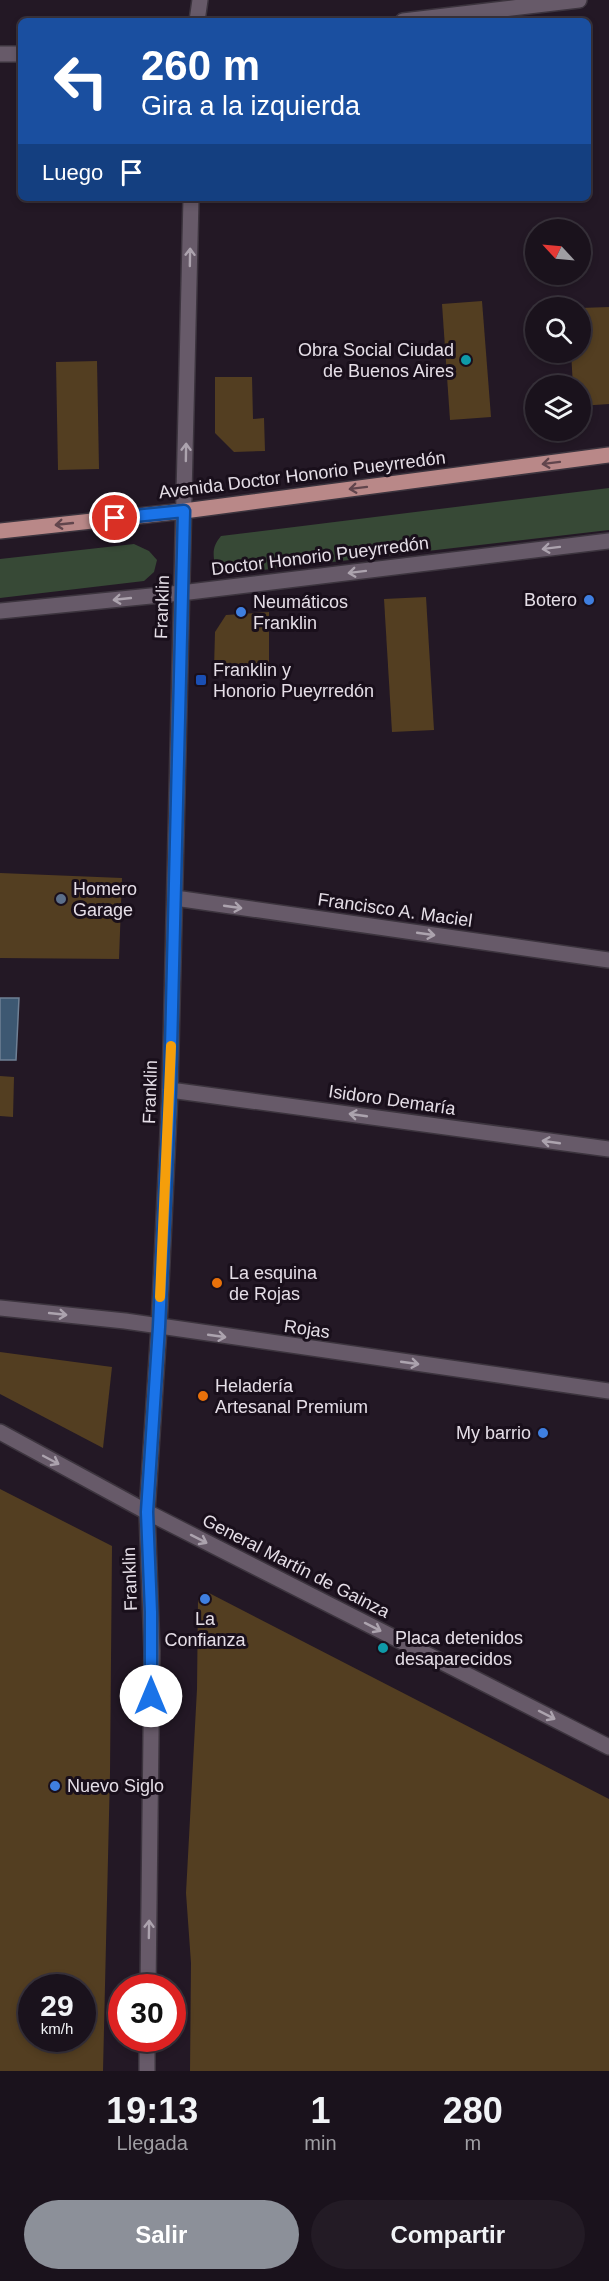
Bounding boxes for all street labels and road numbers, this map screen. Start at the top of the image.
street label: Avenida Doctor Honorio Pueyrredón [157,447,447,503]
street label: Doctor Honorio Pueyrredón [210,533,430,579]
street label: Franklin [151,575,173,639]
street label: Francisco A. Maciel [316,889,474,931]
street label: Franklin [139,1060,161,1124]
street label: Isidoro Demaría [327,1081,458,1119]
street label: Rojas [283,1316,331,1342]
street label: General Martín de Gainza [199,1510,394,1622]
street label: Franklin [119,1547,141,1611]

